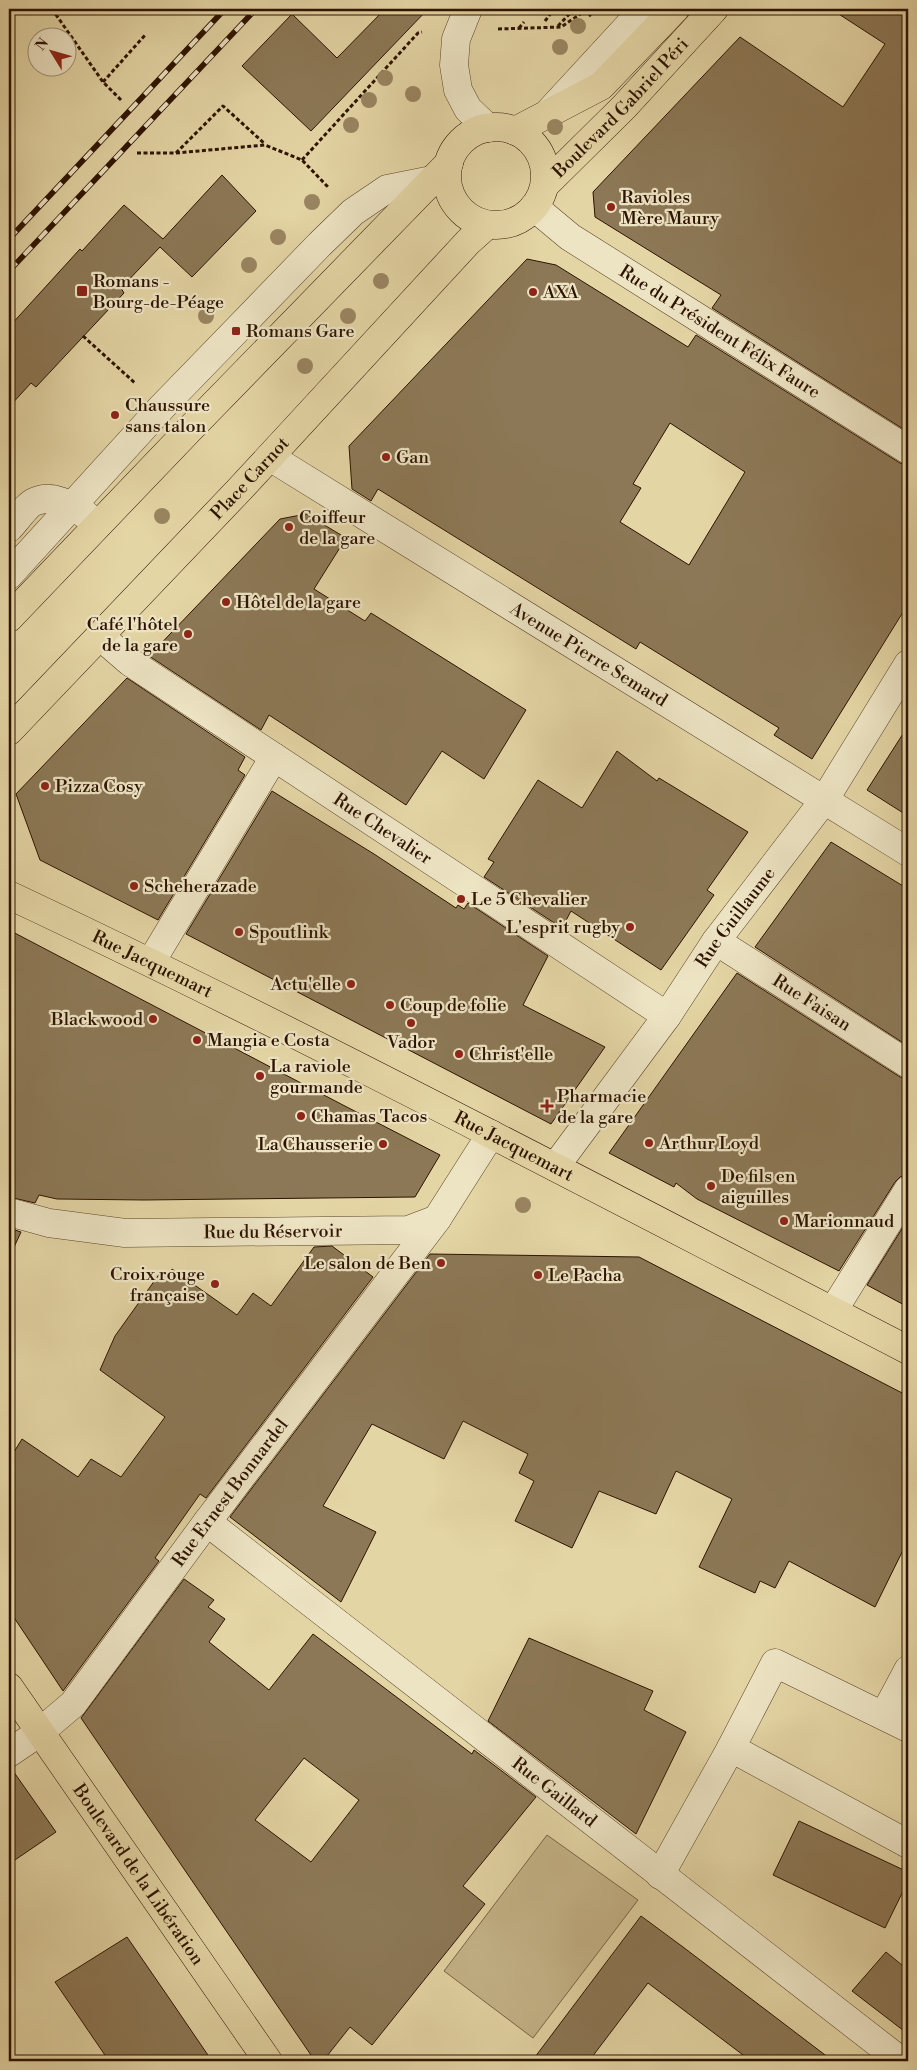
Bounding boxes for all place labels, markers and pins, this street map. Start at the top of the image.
place label: Ravioles Mère Maury [621,186,719,230]
marker: Ravioles Mère Maury [605,201,617,213]
place label: Romans - Bourg-de-Péage [92,270,224,314]
place label: AXA [542,281,579,304]
marker: Romans - Bourg-de-Péage [75,284,89,298]
marker: AXA [527,286,539,298]
place label: Romans Gare [246,320,355,343]
marker: Romans Gare [230,325,242,337]
place label: Chaussure sans talon [125,394,210,438]
marker: Chaussure sans talon [109,409,121,421]
place label: Gan [396,446,429,469]
marker: Gan [380,451,392,463]
place label: Coiffeur de la gare [299,506,375,550]
marker: Coiffeur de la gare [283,521,295,533]
place label: Hôtel de la gare [236,591,361,614]
marker: Hôtel de la gare [220,596,232,608]
place label: Café l'hôtel de la gare [87,613,179,657]
marker: Café l'hôtel de la gare [182,628,194,640]
place label: Pizza Cosy [55,775,143,798]
marker: Pizza Cosy [39,780,51,792]
place label: Scheherazade [144,875,257,898]
marker: Scheherazade [128,880,140,892]
place label: Le 5 Chevalier [471,888,588,911]
marker: Le 5 Chevalier [455,893,467,905]
place label: L'esprit rugby [506,916,620,939]
place label: Spoutlink [249,921,330,944]
marker: L'esprit rugby [624,921,636,933]
marker: Spoutlink [233,926,245,938]
place label: Actu'elle [270,973,341,996]
marker: Actu'elle [345,978,357,990]
place label: Coup de folie [400,994,507,1017]
marker: Coup de folie [384,999,396,1011]
place label: Black wood [50,1008,144,1031]
marker: Black wood [147,1013,159,1025]
marker: Vador [405,1017,417,1029]
place label: Mangia e Costa [207,1029,331,1052]
place label: Vador [386,1031,435,1054]
marker: Mangia e Costa [191,1034,203,1046]
place label: Christ'elle [469,1043,553,1066]
marker: Christ'elle [453,1048,465,1060]
place label: La raviole gourmande [270,1055,363,1099]
marker: La raviole gourmande [254,1070,266,1082]
place label: Pharmacie de la gare [557,1085,646,1129]
marker: Pharmacie de la gare [541,1100,553,1112]
place label: Chamas Tacos [311,1105,428,1128]
marker: Chamas Tacos [295,1110,307,1122]
place label: Arthur Loyd [658,1132,760,1155]
place label: La Chausserie [258,1133,373,1156]
marker: Arthur Loyd [643,1137,655,1149]
marker: La Chausserie [377,1138,389,1150]
place label: De fils en aiguilles [721,1165,796,1209]
marker: De fils en aiguilles [705,1180,717,1192]
place label: Marionnaud [794,1210,895,1233]
marker: Marionnaud [778,1215,790,1227]
place label: Le salon de Ben [304,1252,431,1275]
marker: Le salon de Ben [435,1257,447,1269]
place label: Croix rouge française [110,1263,205,1307]
place label: Le Pacha [548,1264,623,1287]
marker: Le Pacha [532,1269,544,1281]
marker: Croix rouge française [209,1278,221,1290]

